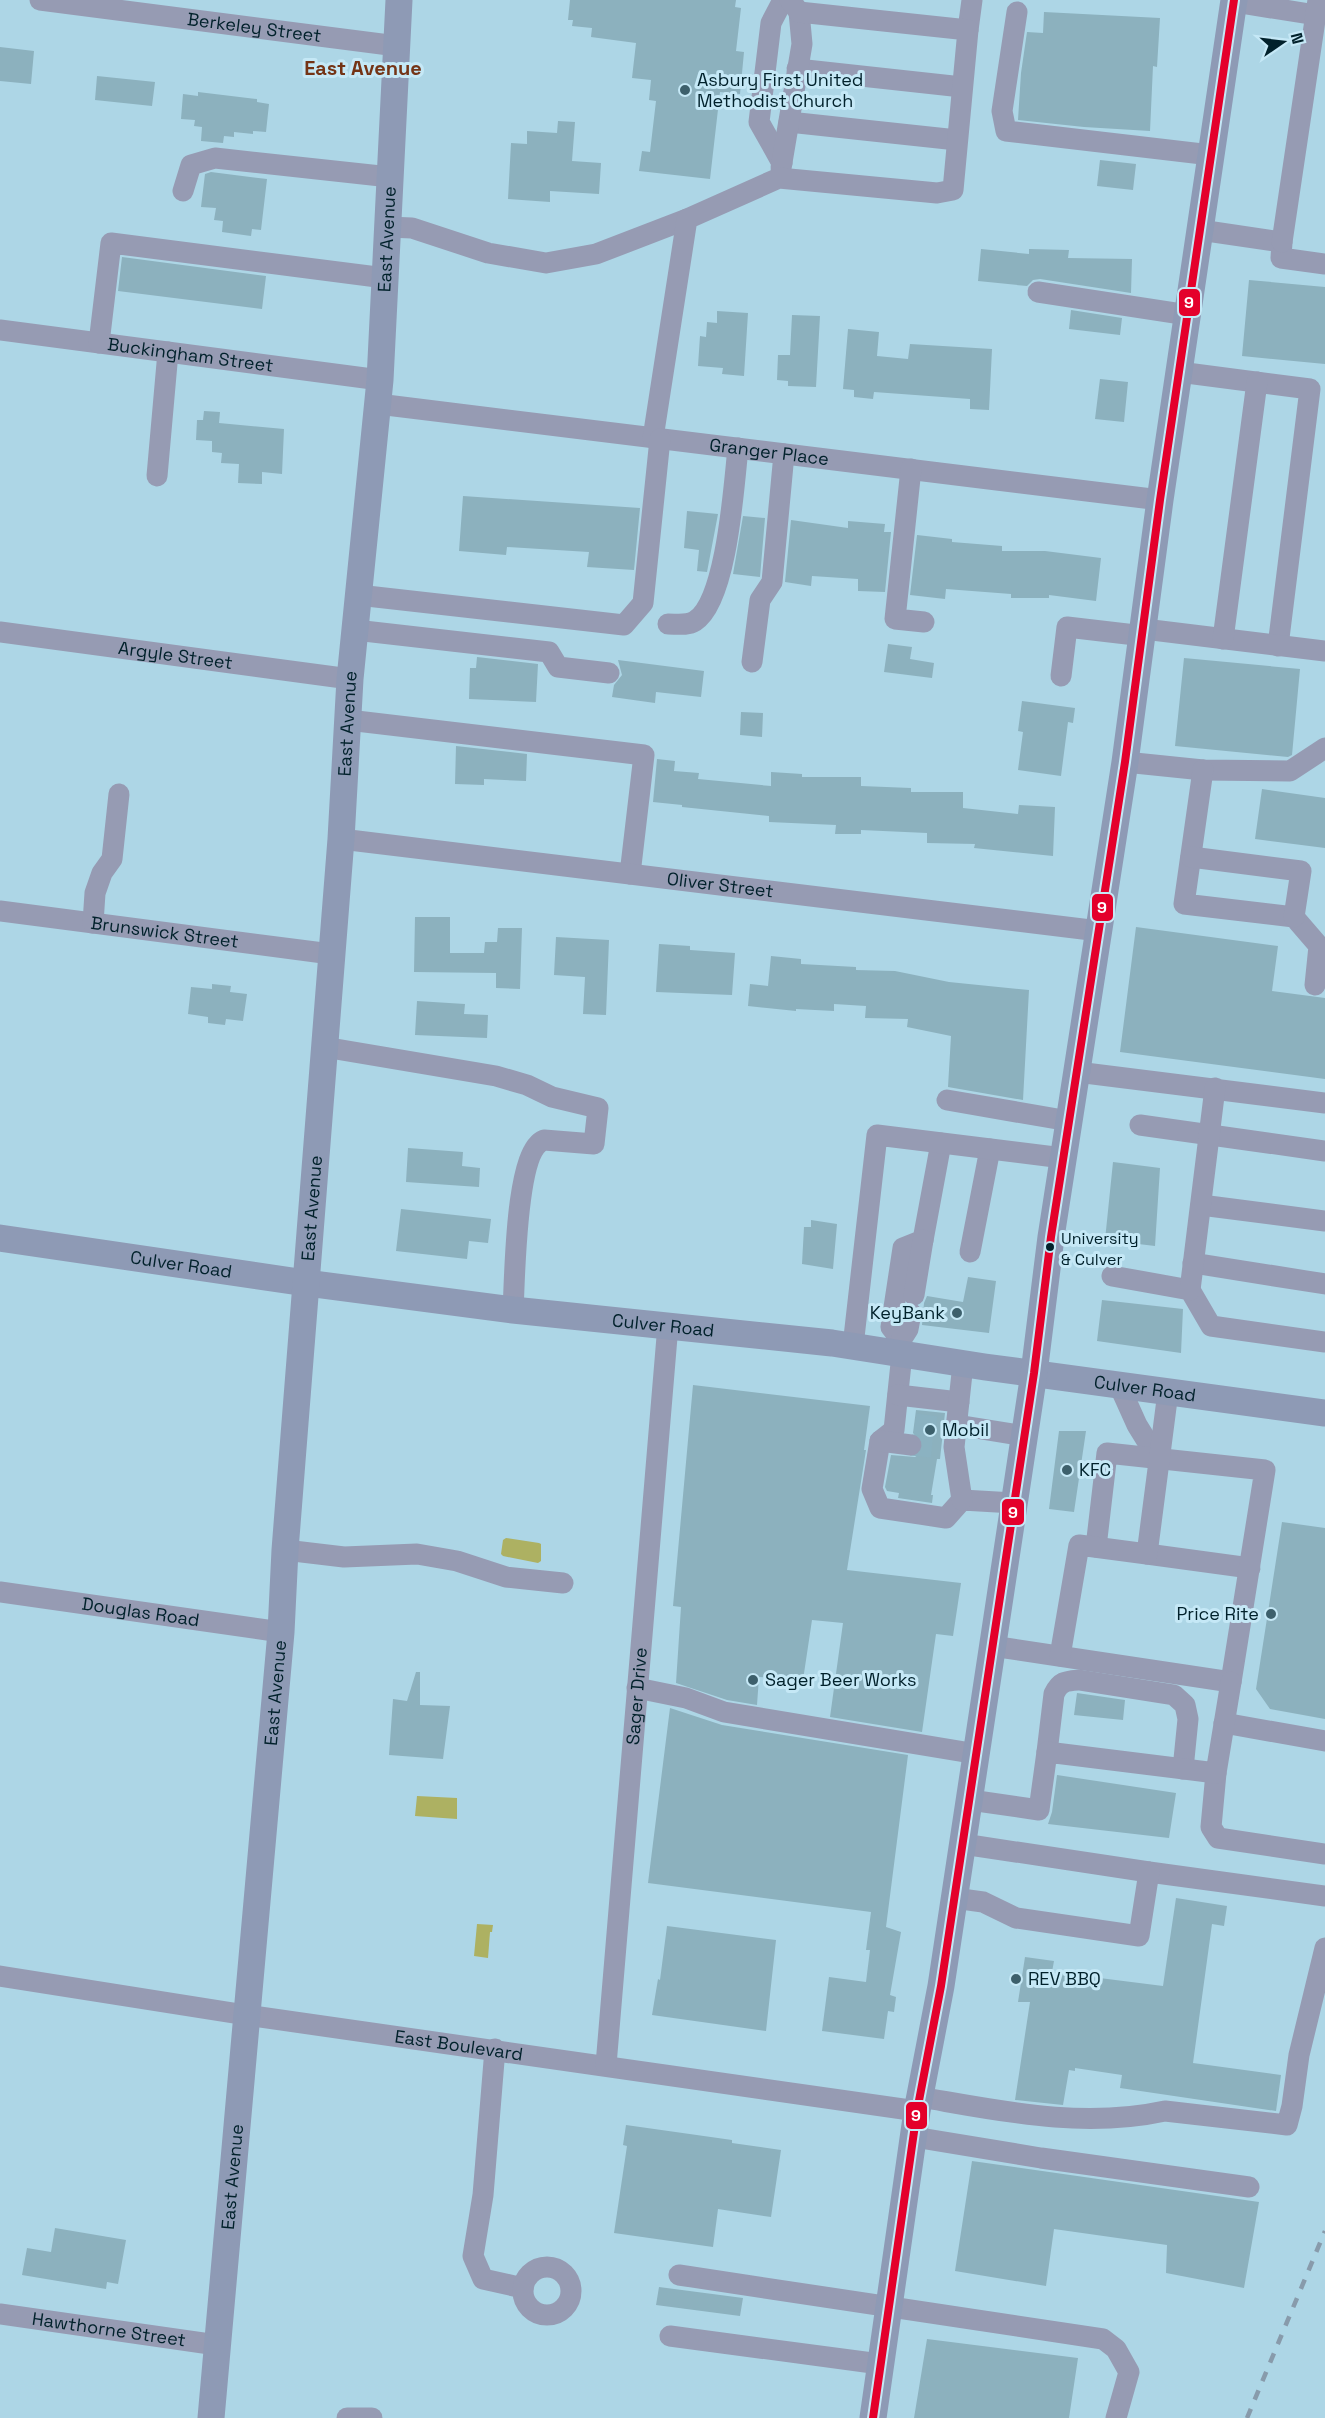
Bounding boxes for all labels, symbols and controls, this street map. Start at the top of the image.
street label: Berkeley Street [186,7,323,47]
north arrow [1253,12,1313,72]
text: N [1286,31,1309,46]
district label: East Avenue [304,55,422,81]
place label: Asbury First United Methodist Church [697,68,863,112]
marker: Asbury First United Methodist Church [678,83,692,97]
street label: East Avenue [372,186,401,293]
line badge: 9 [1178,288,1201,317]
text: 9 [1184,292,1194,313]
street label: Buckingham Street [106,332,275,377]
street label: Granger Place [708,433,830,470]
street label: Argyle Street [117,636,234,674]
street label: East Avenue [333,670,362,777]
street label: Oliver Street [666,867,775,902]
line badge: 9 [1091,893,1114,922]
text: 9 [1097,897,1107,918]
street label: Brunswick Street [89,911,240,953]
street label: East Avenue [296,1154,327,1262]
place label: University & Culver [1061,1228,1139,1270]
marker: University & Culver [1044,1241,1056,1253]
street label: Culver Road [129,1245,234,1283]
place label: KeyBank [870,1301,945,1324]
marker: KeyBank [950,1306,964,1320]
street label: Culver Road [611,1308,715,1342]
street label: Culver Road [1093,1370,1197,1406]
place label: Mobil [942,1418,989,1441]
marker: Mobil [923,1423,937,1437]
place label: KFC [1079,1458,1111,1481]
marker: KFC [1060,1463,1074,1477]
line badge: 9 [1001,1498,1025,1526]
text: 9 [1008,1502,1018,1523]
street label: Douglas Road [80,1592,201,1631]
place label: Price Rite [1177,1602,1259,1625]
marker: Price Rite [1264,1607,1278,1621]
street label: East Avenue [259,1639,291,1747]
street label: Sager Drive [621,1646,652,1746]
place label: Sager Beer Works [765,1668,917,1691]
marker: Sager Beer Works [746,1673,760,1687]
place label: REV BBQ [1028,1967,1101,1990]
marker: REV BBQ [1009,1972,1023,1986]
street label: East Boulevard [393,2024,524,2065]
line badge: 9 [905,2101,928,2130]
text: 9 [911,2105,921,2126]
street label: East Avenue [216,2123,248,2231]
street label: Hawthorne Street [31,2307,187,2351]

